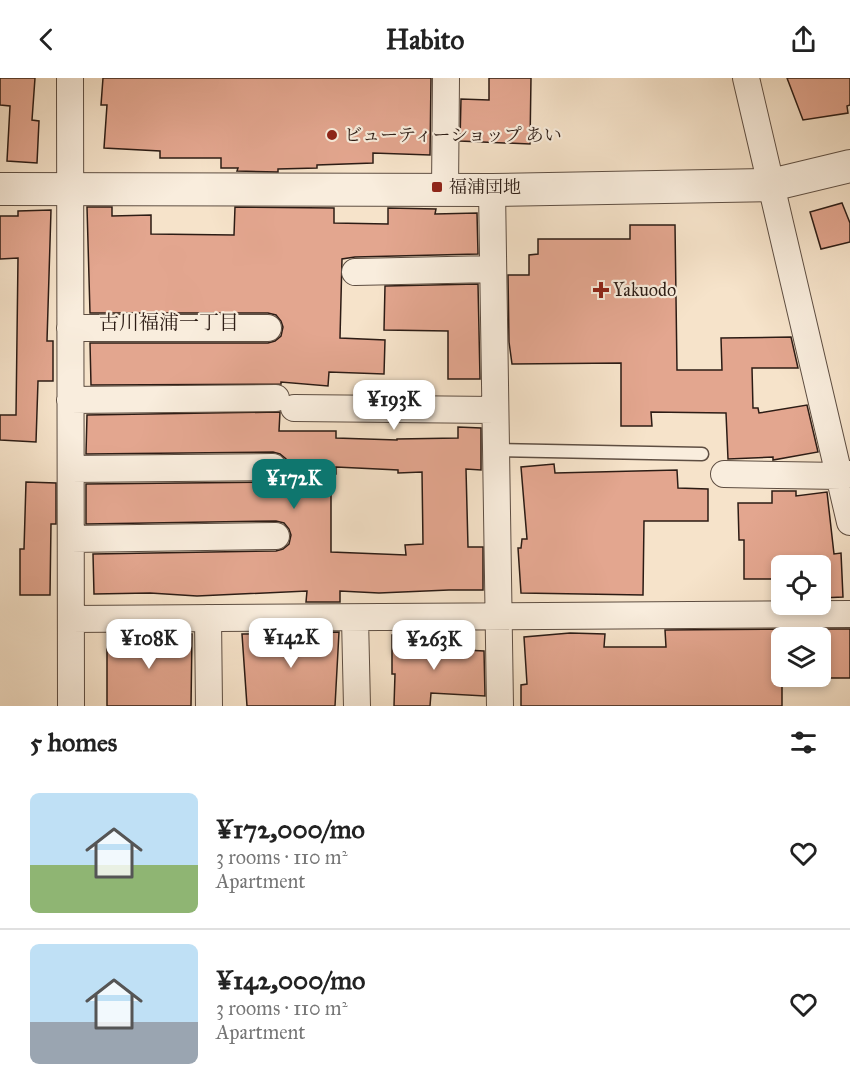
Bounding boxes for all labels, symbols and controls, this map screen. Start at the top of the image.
icon: back [30,23,63,56]
text: Habito [386,23,464,56]
icon: share [787,23,820,56]
place label: ビューティーショップ あい [344,124,562,146]
marker: ビューティーショップ あい [325,128,339,142]
place label: 福浦団地 [449,176,521,198]
marker: 福浦団地 [430,180,444,194]
place label: Yakuodo [613,279,676,301]
marker: Yakuodo [594,283,608,297]
district label: 古川福浦一丁目 [99,310,239,334]
pin: ¥193K [352,380,436,431]
text: ¥193K [367,387,421,411]
pin: ¥172K [252,459,336,510]
text: ¥172K [266,466,322,490]
map controls [771,555,831,687]
button: locate [771,555,831,615]
pin: ¥142K [249,618,333,669]
pin: ¥108K [107,619,191,670]
pin: ¥263K [392,620,476,671]
text: ¥142K [263,625,319,649]
text: ¥108K [120,626,178,650]
text: ¥263K [406,627,462,651]
button: layers [771,627,831,687]
text: 5 homes [30,726,117,758]
icon: filters [787,726,820,759]
text: ¥172,000/mo [216,813,365,845]
icon: home [78,817,150,889]
icon: heart [787,837,820,870]
text: 3 rooms · 110 m² [216,845,347,869]
text: Apartment [216,869,305,893]
text: ¥142,000/mo [216,964,365,996]
icon: home [78,968,150,1040]
icon: heart [787,988,820,1021]
text: 3 rooms · 110 m² [216,996,347,1020]
text: Apartment [216,1020,305,1044]

